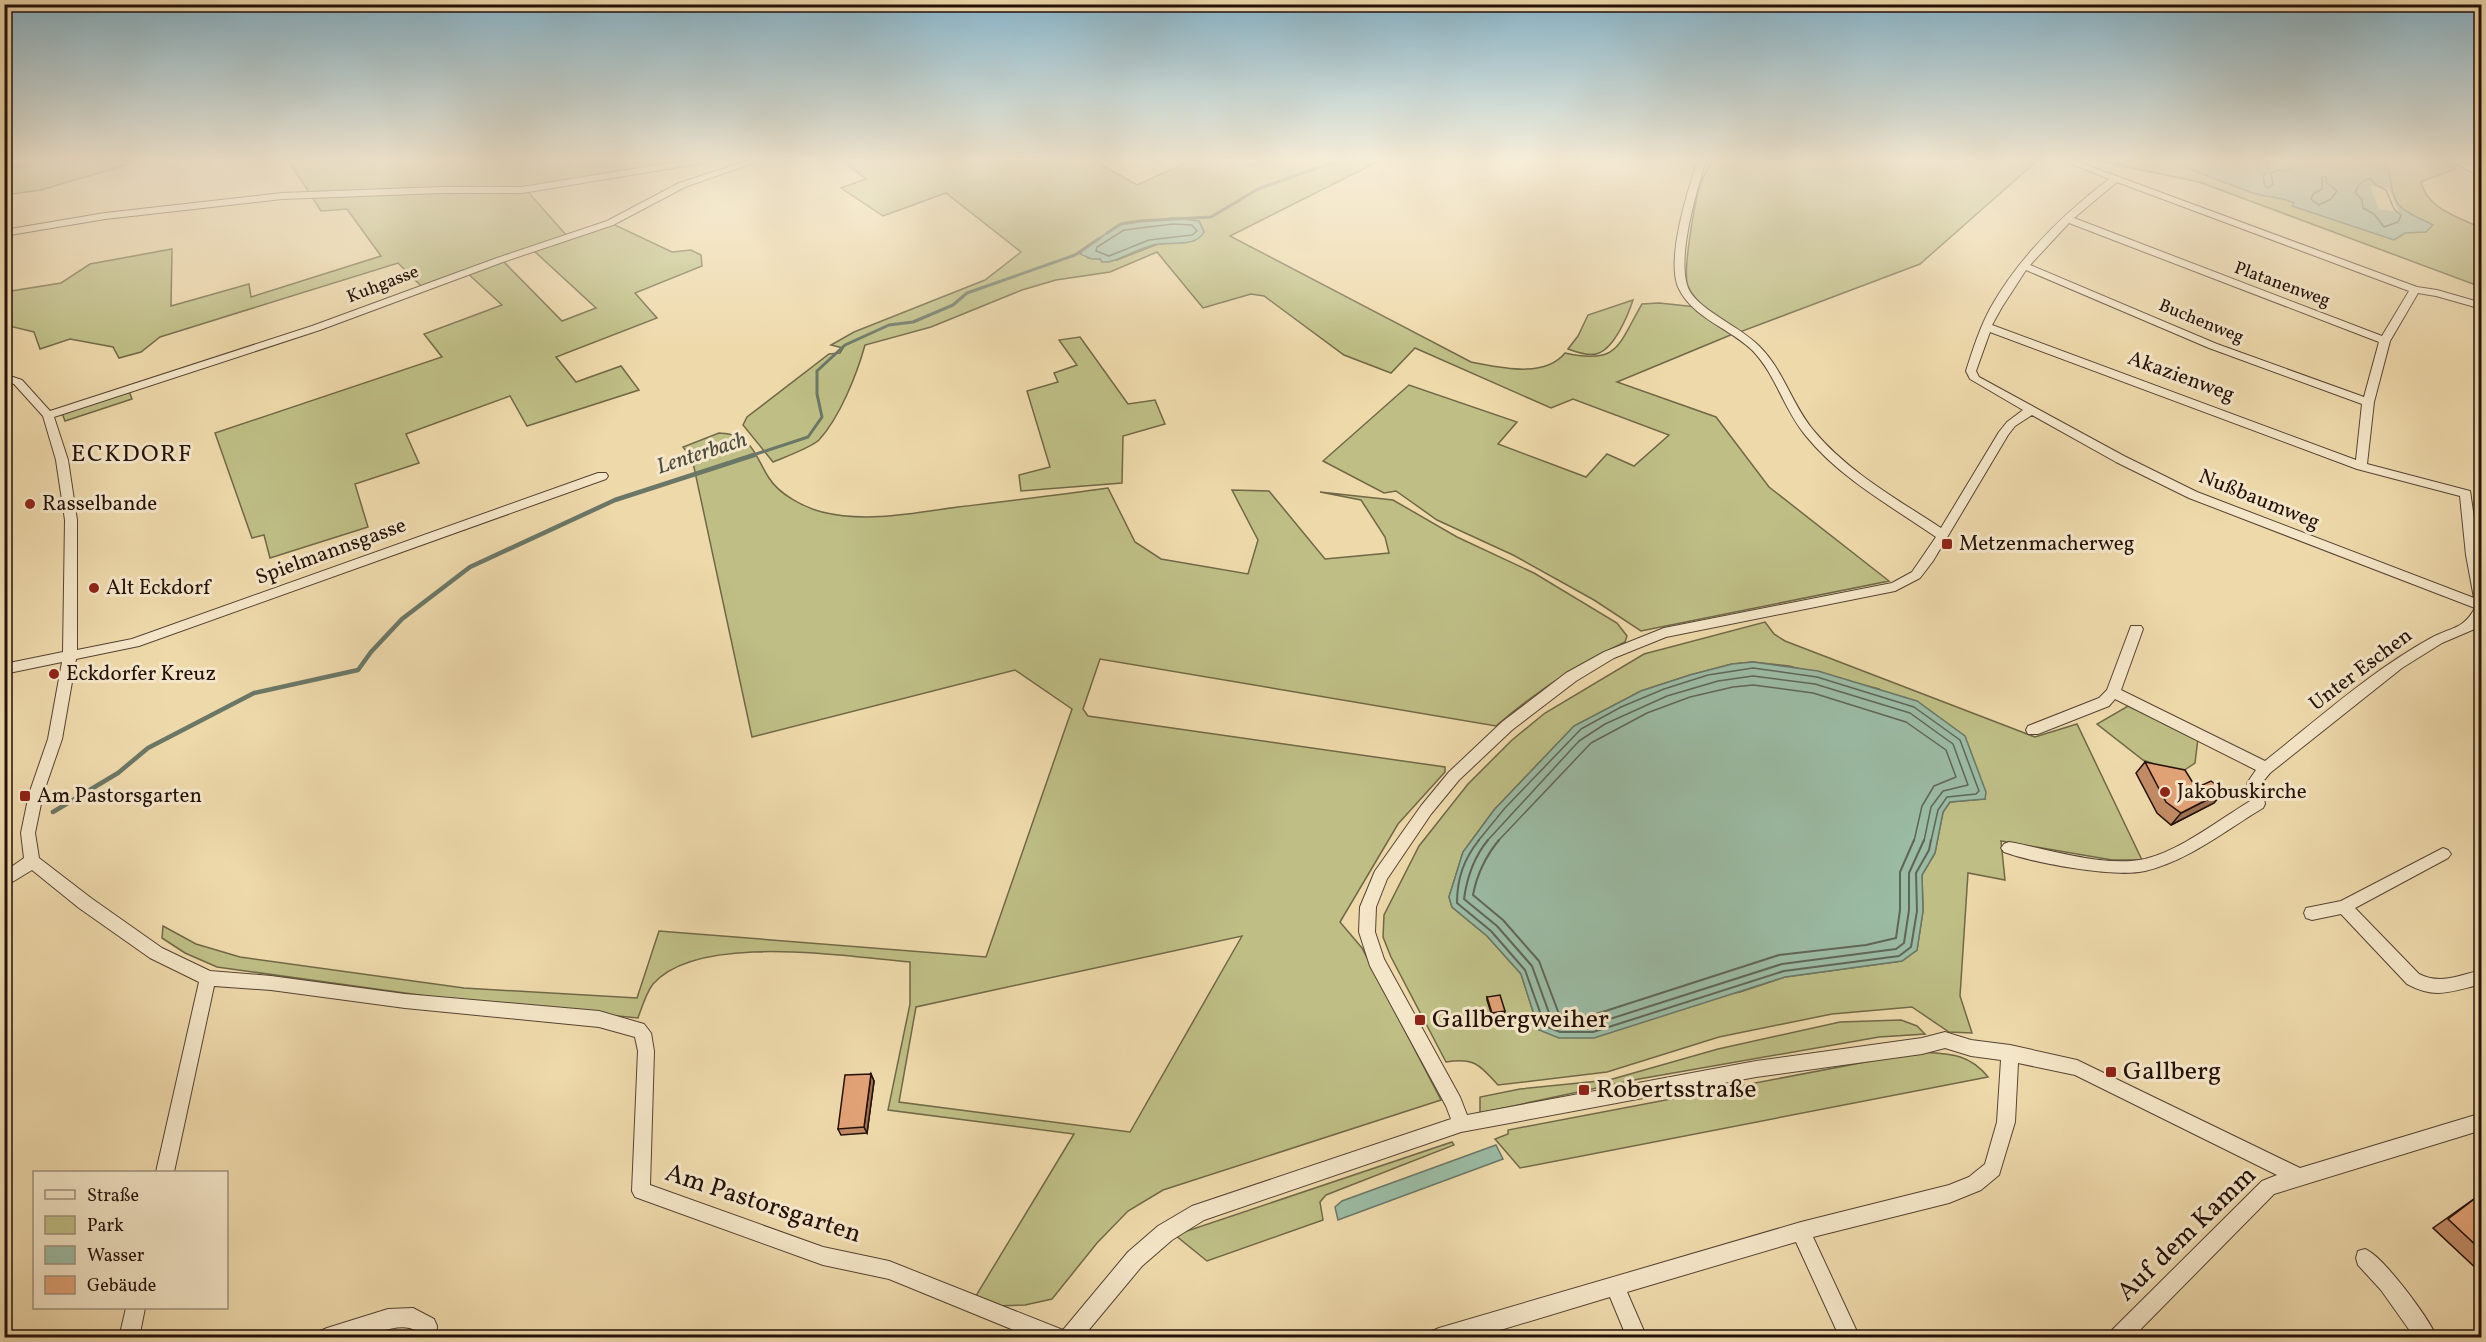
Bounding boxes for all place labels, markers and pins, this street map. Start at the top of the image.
place label: Rasselbande [42,490,157,519]
marker: Rasselbande [23,497,37,511]
place label: Metzenmacherweg [1959,530,2134,559]
marker: Metzenmacherweg [1940,537,1954,551]
place label: Alt Eckdorf [106,574,212,603]
marker: Alt Eckdorf [87,581,101,595]
place label: Eckdorfer Kreuz [66,660,216,689]
marker: Eckdorfer Kreuz [47,667,61,681]
place label: Jakobuskirche [2177,778,2307,807]
place label: Am Pastorsgarten [37,782,202,811]
marker: Jakobuskirche [2158,785,2172,799]
marker: Am Pastorsgarten [18,789,32,803]
place label: Gallbergweiher [1432,1002,1609,1038]
marker: Gallbergweiher [1413,1013,1427,1027]
place label: Gallberg [2123,1054,2221,1090]
marker: Gallberg [2104,1065,2118,1079]
place label: Robertsstraße [1596,1072,1757,1108]
marker: Robertsstraße [1577,1083,1591,1097]

